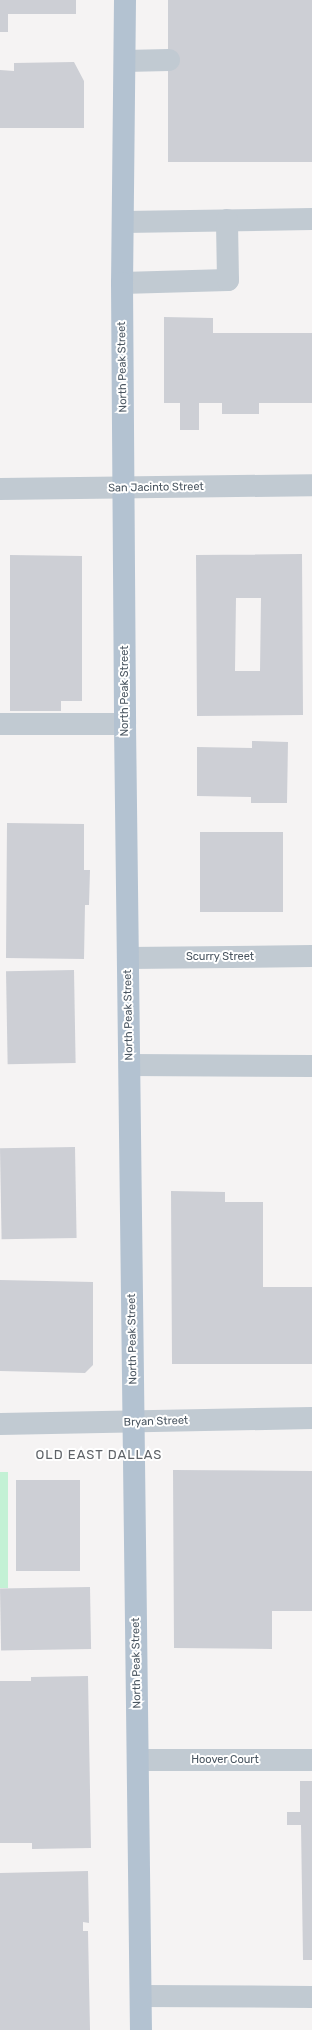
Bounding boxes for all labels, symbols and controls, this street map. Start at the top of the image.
street label: North Peak Street [116,321,130,413]
street label: San Jacinto Street [108,481,204,495]
street label: North Peak Street [118,645,132,737]
street label: Scurry Street [186,950,254,964]
street label: North Peak Street [122,969,136,1061]
street label: North Peak Street [126,1293,140,1385]
street label: Bryan Street [123,1414,189,1430]
district label: OLD EAST DALLAS [35,1447,163,1463]
street label: North Peak Street [130,1617,144,1709]
street label: Hoover Court [191,1753,259,1767]

